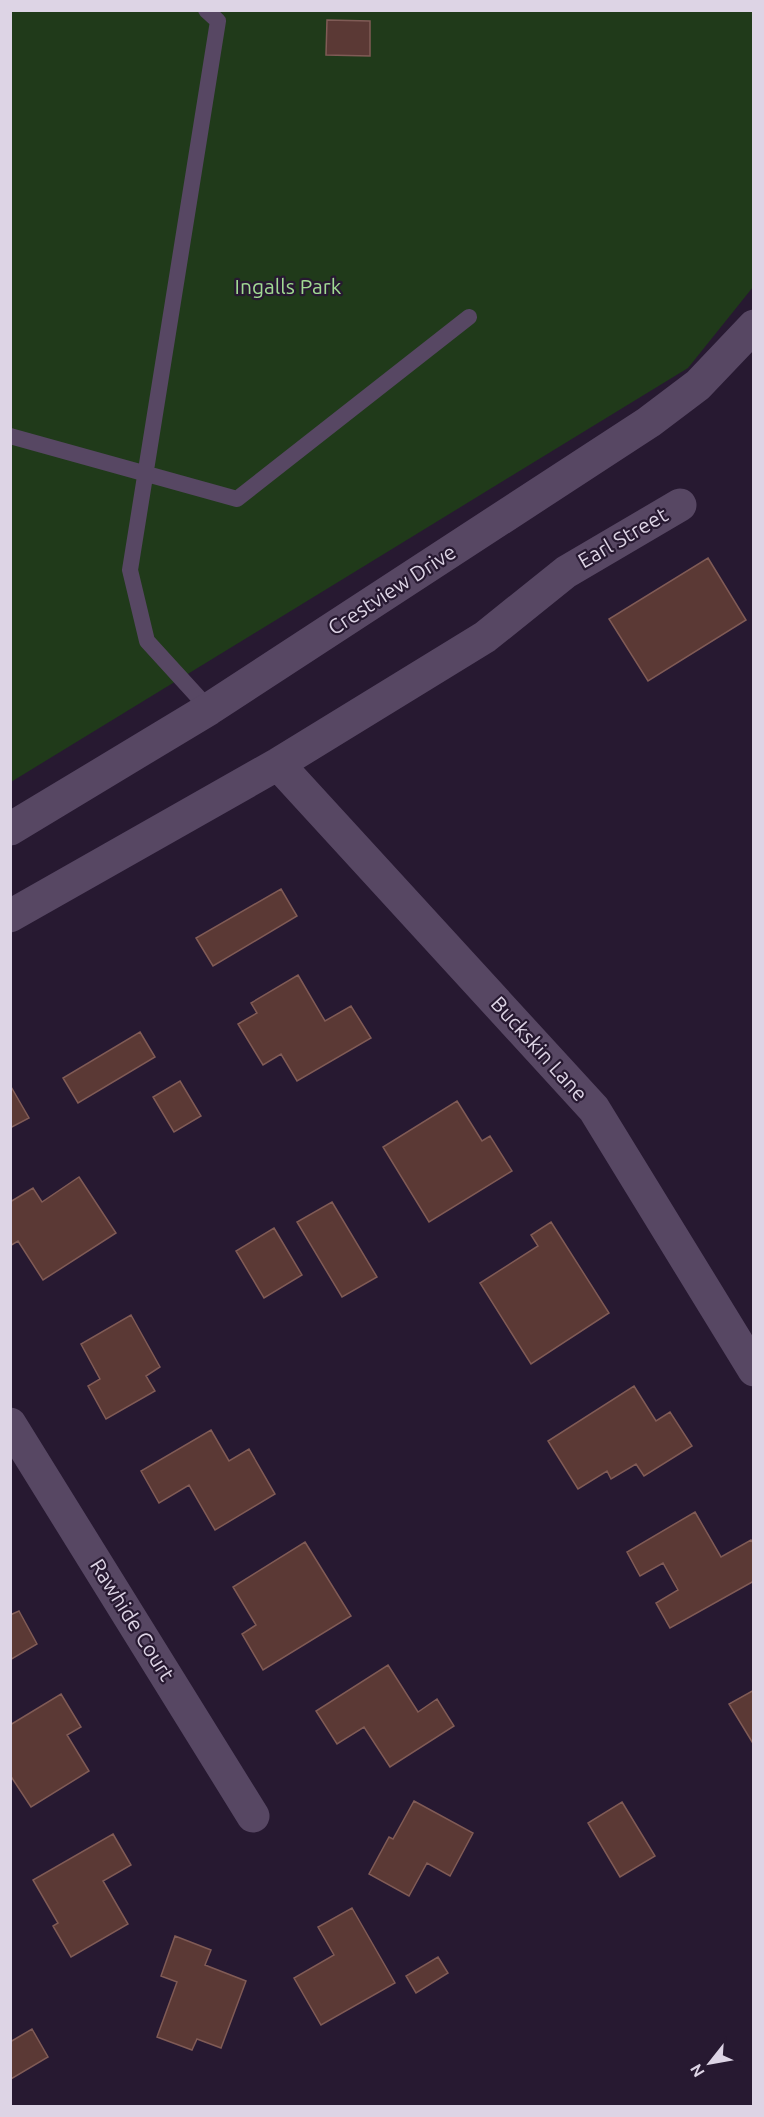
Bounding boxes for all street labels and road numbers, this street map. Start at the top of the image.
street label: Earl Street [573,502,672,572]
street label: Crestview Drive [323,539,460,639]
street label: Buckskin Lane [487,991,593,1106]
street label: Rawhide Court [86,1554,180,1685]

